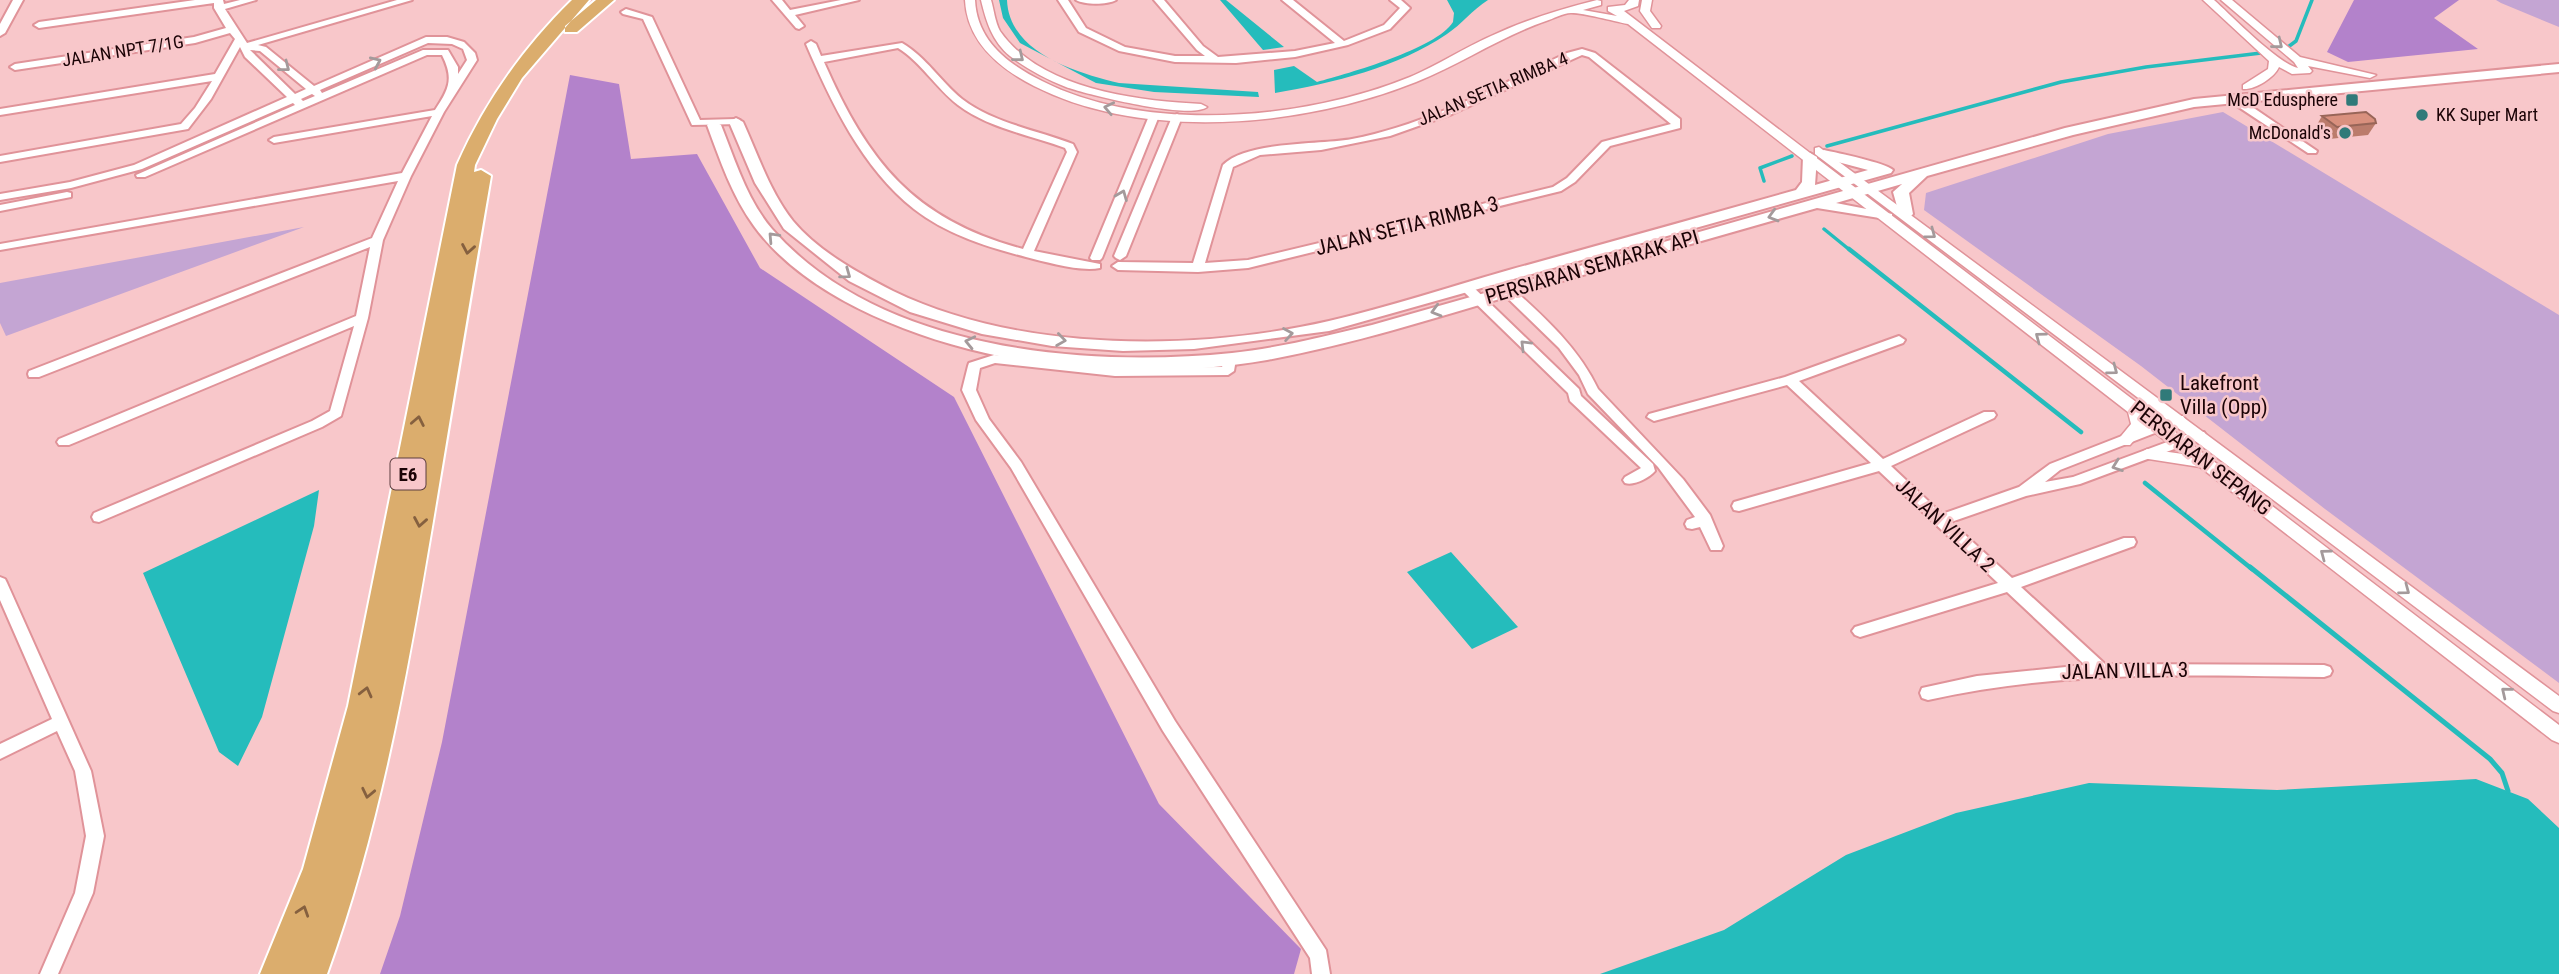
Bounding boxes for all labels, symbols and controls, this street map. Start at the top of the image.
street label: JALAN NPT 7/1G [61,31,185,70]
one-way arrow [2269,36,2282,48]
street label: JALAN SETIA RIMBA 4 [1415,47,1571,130]
one-way arrow [1011,48,1023,61]
one-way arrow [369,56,381,70]
one-way arrow [277,59,290,71]
place label: McD Edusphere [2227,89,2338,110]
marker: McD Edusphere [2344,92,2360,108]
one-way arrow [1103,101,1115,116]
place label: KK Super Mart [2436,104,2538,125]
marker: KK Super Mart [2414,107,2430,123]
place label: McDonald's [2249,122,2331,143]
marker: McDonald's [2337,125,2353,141]
one-way arrow [1114,189,1128,202]
street label: JALAN SETIA RIMBA 3 [1313,192,1501,260]
one-way arrow [1767,208,1779,223]
street label: PERSIARAN SEMARAK API [1483,225,1701,309]
one-way arrow [1923,226,1935,238]
one-way arrow [768,233,781,246]
one-way arrow [461,243,476,255]
one-way arrow [838,265,851,278]
one-way arrow [1430,303,1442,318]
one-way arrow [1282,328,1294,343]
one-way arrow [1055,332,1067,347]
one-way arrow [2035,333,2048,345]
one-way arrow [964,336,976,350]
one-way arrow [1520,341,1533,354]
one-way arrow [2105,362,2118,375]
place label: Lakefront Villa (Opp) [2180,371,2268,419]
marker: Lakefront Villa (Opp) [2158,387,2174,403]
street label: PERSIARAN SEPANG [2126,396,2276,520]
one-way arrow [409,415,424,427]
road number: E6 [390,458,426,489]
one-way arrow [2111,458,2123,472]
street label: JALAN VILLA 2 [1891,473,1999,577]
one-way arrow [413,516,428,528]
one-way arrow [2320,550,2333,562]
one-way arrow [2398,581,2410,594]
street label: JALAN VILLA 3 [2061,658,2189,684]
one-way arrow [358,687,372,699]
one-way arrow [2501,688,2513,701]
one-way arrow [362,787,377,799]
one-way arrow [295,905,309,918]

